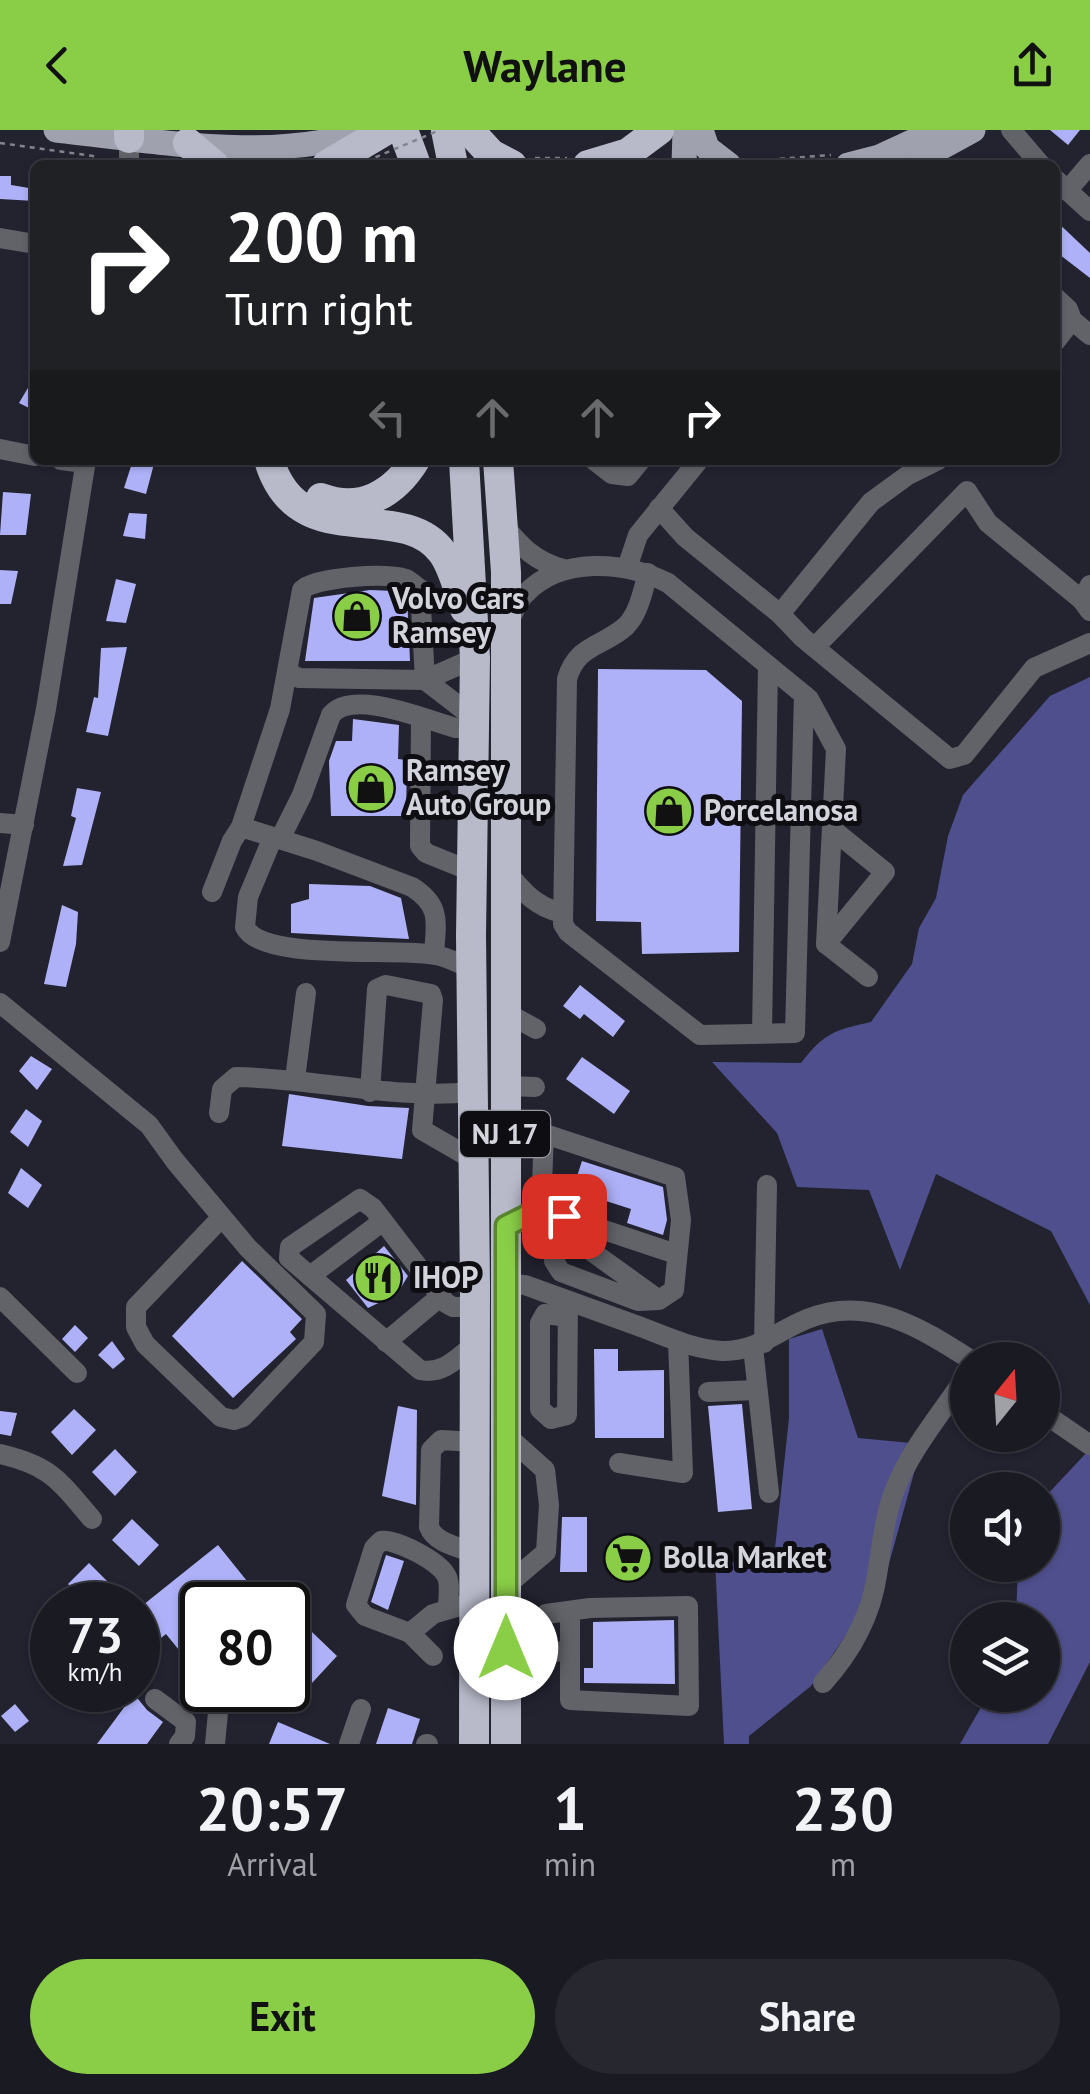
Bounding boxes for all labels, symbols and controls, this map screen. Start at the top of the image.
text: Waylane [463,36,627,94]
icon: back [30,38,85,93]
icon: share [1005,38,1060,93]
text: 200 m [225,191,418,281]
icon: right [60,200,190,330]
text: Turn right [225,279,413,337]
icon: left [360,390,415,445]
icon: ahead [465,390,520,445]
icon: ahead [570,390,625,445]
icon: right [675,390,730,445]
place label: Volvo Cars Ramsey [391,578,525,651]
shop icon: Volvo Cars Ramsey [331,590,383,642]
place label: Ramsey Auto Group [406,750,551,823]
shop icon: Ramsey Auto Group [345,762,397,814]
shop icon: Porcelanosa [643,785,695,837]
place label: Porcelanosa [704,790,858,829]
road number: NJ 17 [460,1111,550,1157]
pin [522,1174,607,1259]
icon: arrive [537,1189,592,1244]
restaurant icon: IHOP [352,1252,404,1304]
place label: IHOP [413,1257,478,1296]
north arrow [950,1342,1060,1452]
map controls [950,1342,1060,1712]
button: sound [950,1472,1060,1582]
supermarket icon: Bolla Market [602,1532,654,1584]
place label: Bolla Market [663,1537,827,1576]
speed limit sign: 80 [180,1582,310,1712]
position arrow [454,1596,558,1700]
text: 73 [67,1602,123,1667]
button: layers [950,1602,1060,1712]
text: km/h [68,1656,122,1688]
text: 20:57 [196,1769,348,1847]
text: 1 [553,1769,587,1847]
text: 230 [792,1769,894,1847]
text: Arrival [227,1843,317,1885]
text: min [544,1843,596,1885]
text: m [830,1843,856,1885]
button: Exit [30,1959,535,2074]
button: Share [555,1959,1060,2074]

